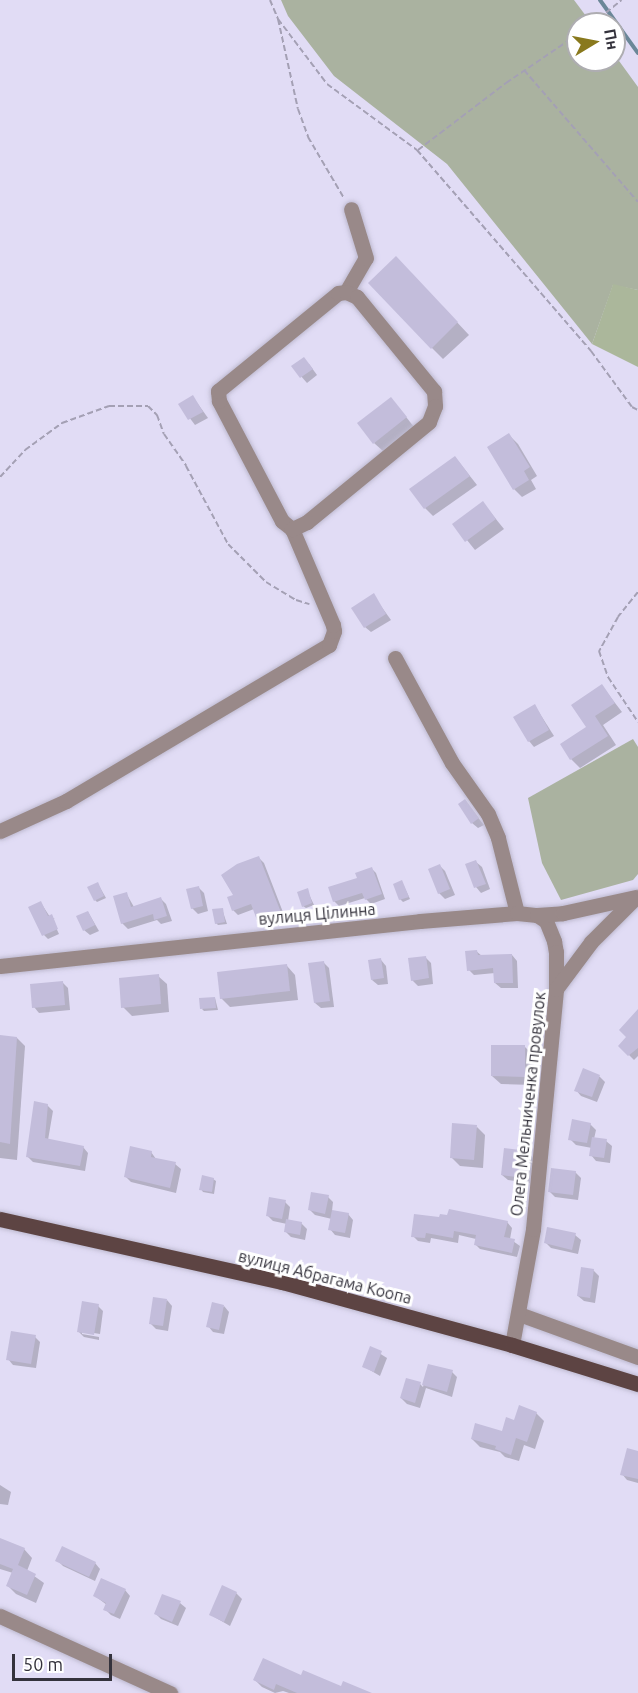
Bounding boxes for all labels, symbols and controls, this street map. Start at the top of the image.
north arrow [566,12,626,72]
text: Пн [601,27,622,51]
street label: вулиця Цілинна [258,899,376,929]
street label: Олега Мельниченка провулок [507,991,549,1217]
street label: вулиця Абрагама Коопа [236,1246,414,1308]
scale bar [15,1642,116,1680]
text: 50 m [23,1654,63,1674]

